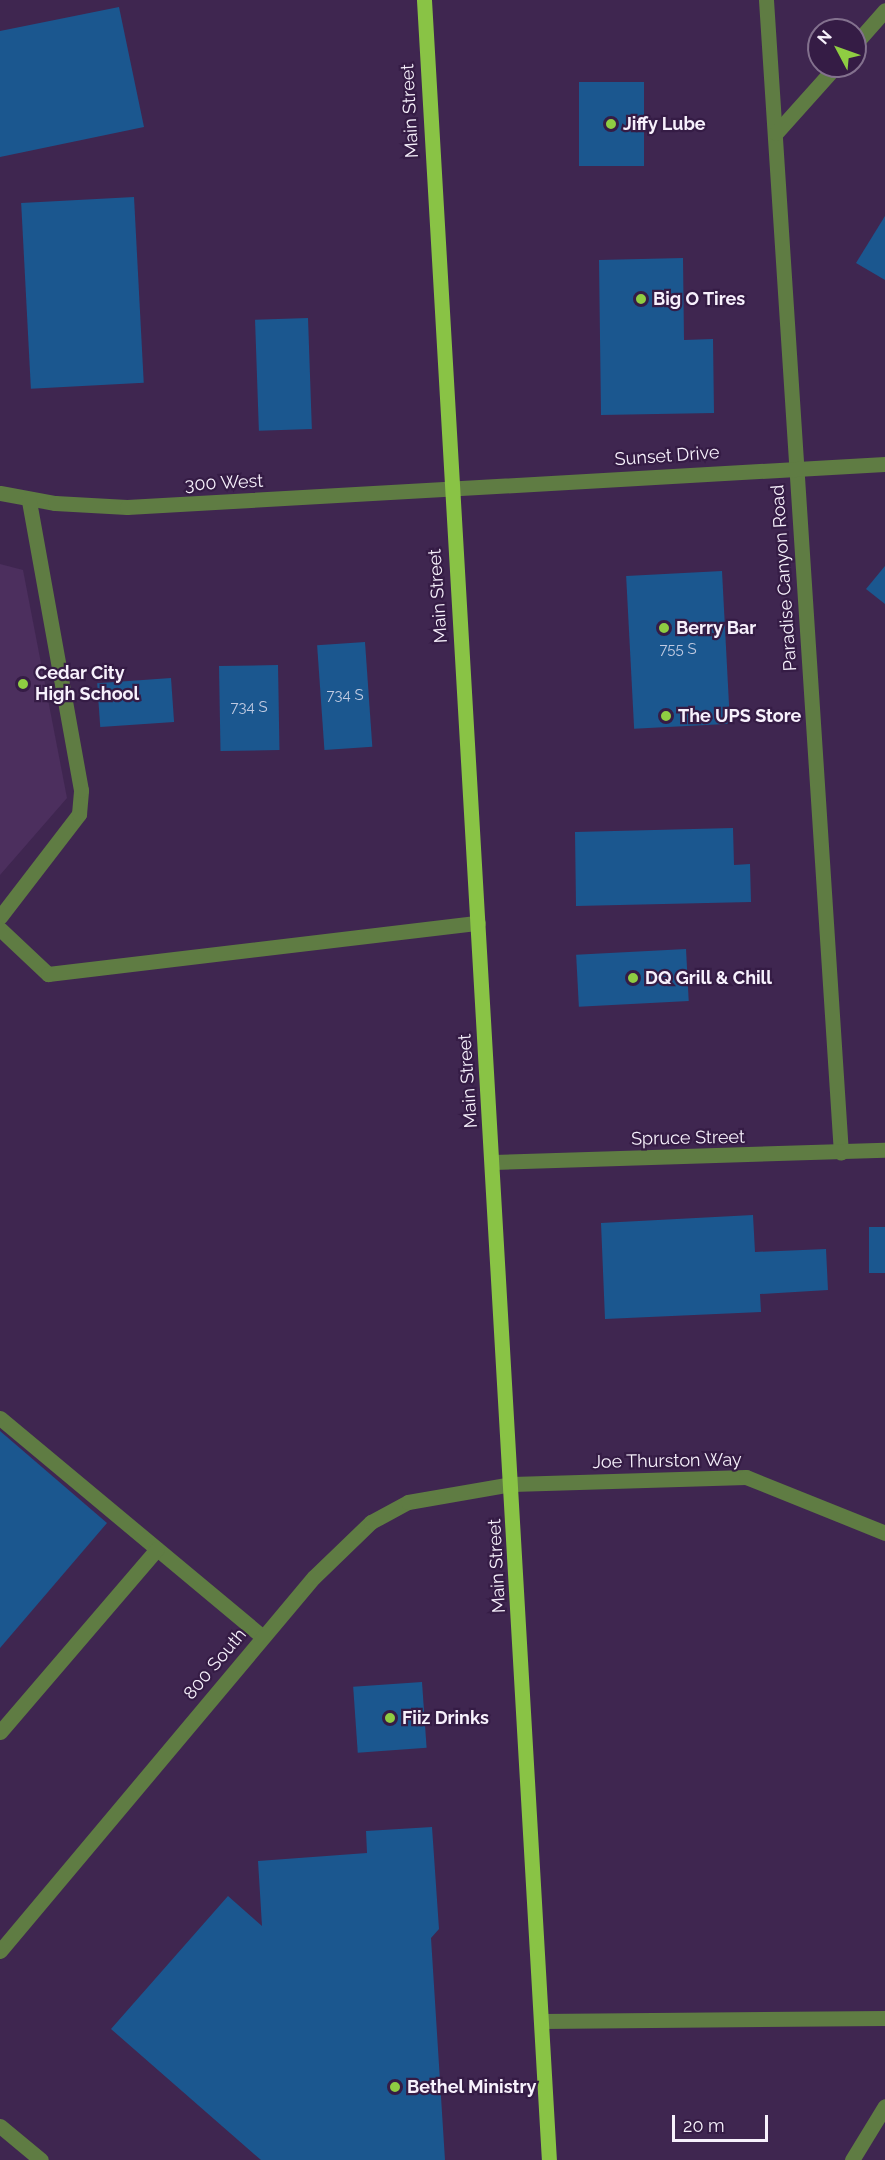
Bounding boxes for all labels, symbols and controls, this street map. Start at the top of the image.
north arrow [807,18,867,78]
text: N [813,26,836,48]
street label: Main Street [397,63,423,159]
place label: Jiffy Lube [623,113,706,135]
marker: Jiffy Lube [604,117,618,131]
place label: Big O Tires [653,288,746,310]
marker: Big O Tires [634,292,648,306]
street label: Sunset Drive [614,442,720,470]
street label: 300 West [184,470,264,496]
street label: Paradise Canyon Road [767,484,801,672]
street label: Main Street [424,548,452,644]
place label: Berry Bar [676,617,757,639]
marker: Berry Bar [657,621,671,635]
house number: 755 S [659,641,697,659]
place label: Cedar City High School [35,663,139,706]
marker: Cedar City High School [16,677,30,691]
house number: 734 S [326,687,364,705]
house number: 734 S [230,699,268,717]
place label: The UPS Store [678,705,801,727]
marker: The UPS Store [659,709,673,723]
place label: DQ Grill & Chill [645,967,772,989]
marker: DQ Grill & Chill [626,971,640,985]
street label: Main Street [454,1033,482,1129]
street label: Spruce Street [631,1126,745,1150]
street label: Joe Thurston Way [592,1449,742,1473]
street label: Main Street [484,1518,510,1614]
street label: 800 South [179,1624,251,1704]
place label: Fiiz Drinks [402,1707,489,1729]
marker: Fiiz Drinks [383,1711,397,1725]
place label: Bethel Ministry [407,2076,537,2098]
marker: Bethel Ministry [388,2080,402,2094]
scale bar [675,2103,771,2141]
text: 20 m [683,2115,725,2136]

